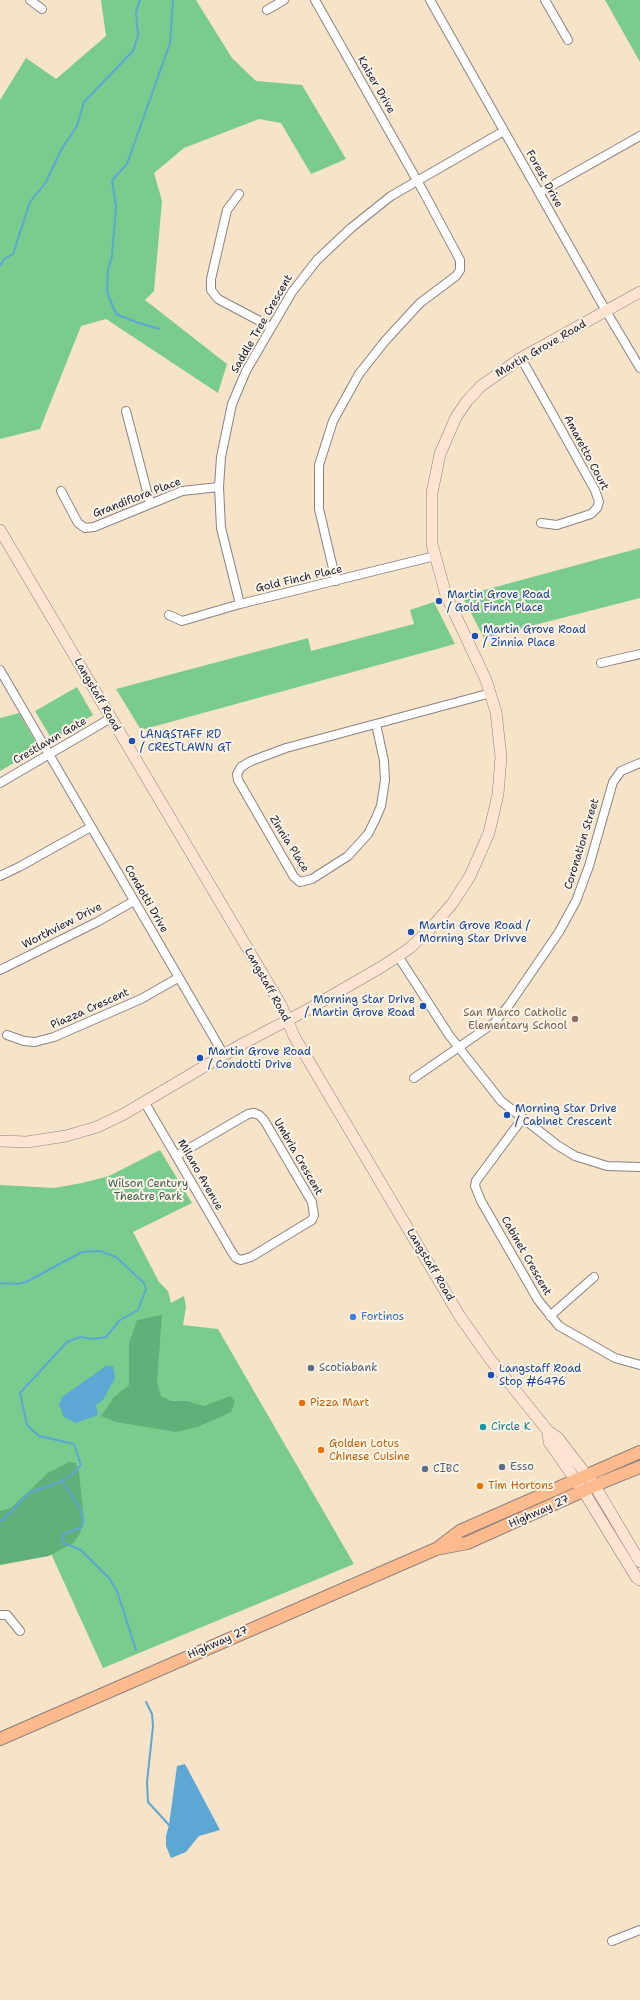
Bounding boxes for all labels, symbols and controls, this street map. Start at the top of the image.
street label: Kaiser Drive [354,54,398,116]
street label: Forest Drive [523,148,565,210]
street label: Saddle Tree Crescent [228,272,296,376]
street label: Martin Grove Road [493,318,589,380]
street label: Amaretto Court [561,413,611,493]
street label: Grandiflora Place [91,475,183,521]
street label: Gold Finch Place [254,563,344,595]
place label: Martin Grove Road / Gold Finch Place [447,588,550,614]
marker: Martin Grove Road / Gold Finch Place [434,596,444,606]
place label: Martin Grove Road / Zinnia Place [483,623,586,649]
marker: Martin Grove Road / Zinnia Place [470,631,480,641]
street label: Langstaff Road [71,656,123,734]
street label: Crestlawn Gate [11,715,89,767]
place label: LANGSTAFF RD / CRESTLAWN GT [140,728,232,754]
marker: LANGSTAFF RD / CRESTLAWN GT [127,736,137,746]
street label: Coronation Street [562,797,602,891]
street label: Zinnia Place [266,813,312,875]
street label: Condotti Drive [121,863,171,935]
street label: Worthview Drive [20,900,104,952]
place label: Martin Grove Road / Morning Star Drivve [419,919,530,945]
marker: Martin Grove Road / Morning Star Drivve [406,927,416,937]
street label: Langstaff Road [241,946,293,1024]
street label: Piazza Crescent [49,986,131,1032]
place label: Morning Star Drive / Martin Grove Road [304,993,415,1019]
marker: Morning Star Drive / Martin Grove Road [418,1001,428,1011]
place label: San Marco Catholic Elementary School [463,1006,567,1032]
marker: San Marco Catholic Elementary School [570,1014,580,1024]
place label: Martin Grove Road / Condotti Drive [208,1045,311,1071]
marker: Martin Grove Road / Condotti Drive [195,1053,205,1063]
place label: Morning Star Drive / Cabinet Crescent [515,1102,617,1128]
marker: Morning Star Drive / Cabinet Crescent [502,1110,512,1120]
street label: Umbria Crescent [271,1116,325,1198]
street label: Milano Avenue [174,1137,226,1213]
park label: Wilson Century Theatre Park [108,1177,188,1203]
street label: Cabinet Crescent [498,1214,554,1298]
street label: Langstaff Road [403,1226,457,1304]
place label: Fortinos [361,1310,404,1324]
marker: Fortinos [348,1312,358,1322]
place label: Scotiabank [319,1361,377,1375]
place label: Langstaff Road Stop #6476 [499,1362,581,1388]
marker: Scotiabank [306,1363,316,1373]
marker: Langstaff Road Stop #6476 [486,1370,496,1380]
place label: Pizza Mart [310,1396,369,1410]
marker: Pizza Mart [297,1398,307,1408]
place label: Circle K [491,1420,531,1434]
marker: Circle K [478,1422,488,1432]
place label: Golden Lotus Chinese Cuisine [329,1437,410,1463]
marker: Golden Lotus Chinese Cuisine [316,1445,326,1455]
place label: Esso [510,1460,534,1474]
place label: CIBC [433,1462,459,1476]
marker: Esso [497,1462,507,1472]
marker: CIBC [420,1464,430,1474]
place label: Tim Hortons [488,1479,553,1493]
marker: Tim Hortons [475,1481,485,1491]
street label: Highway 27 [507,1493,571,1531]
street label: Highway 27 [186,1624,250,1662]

